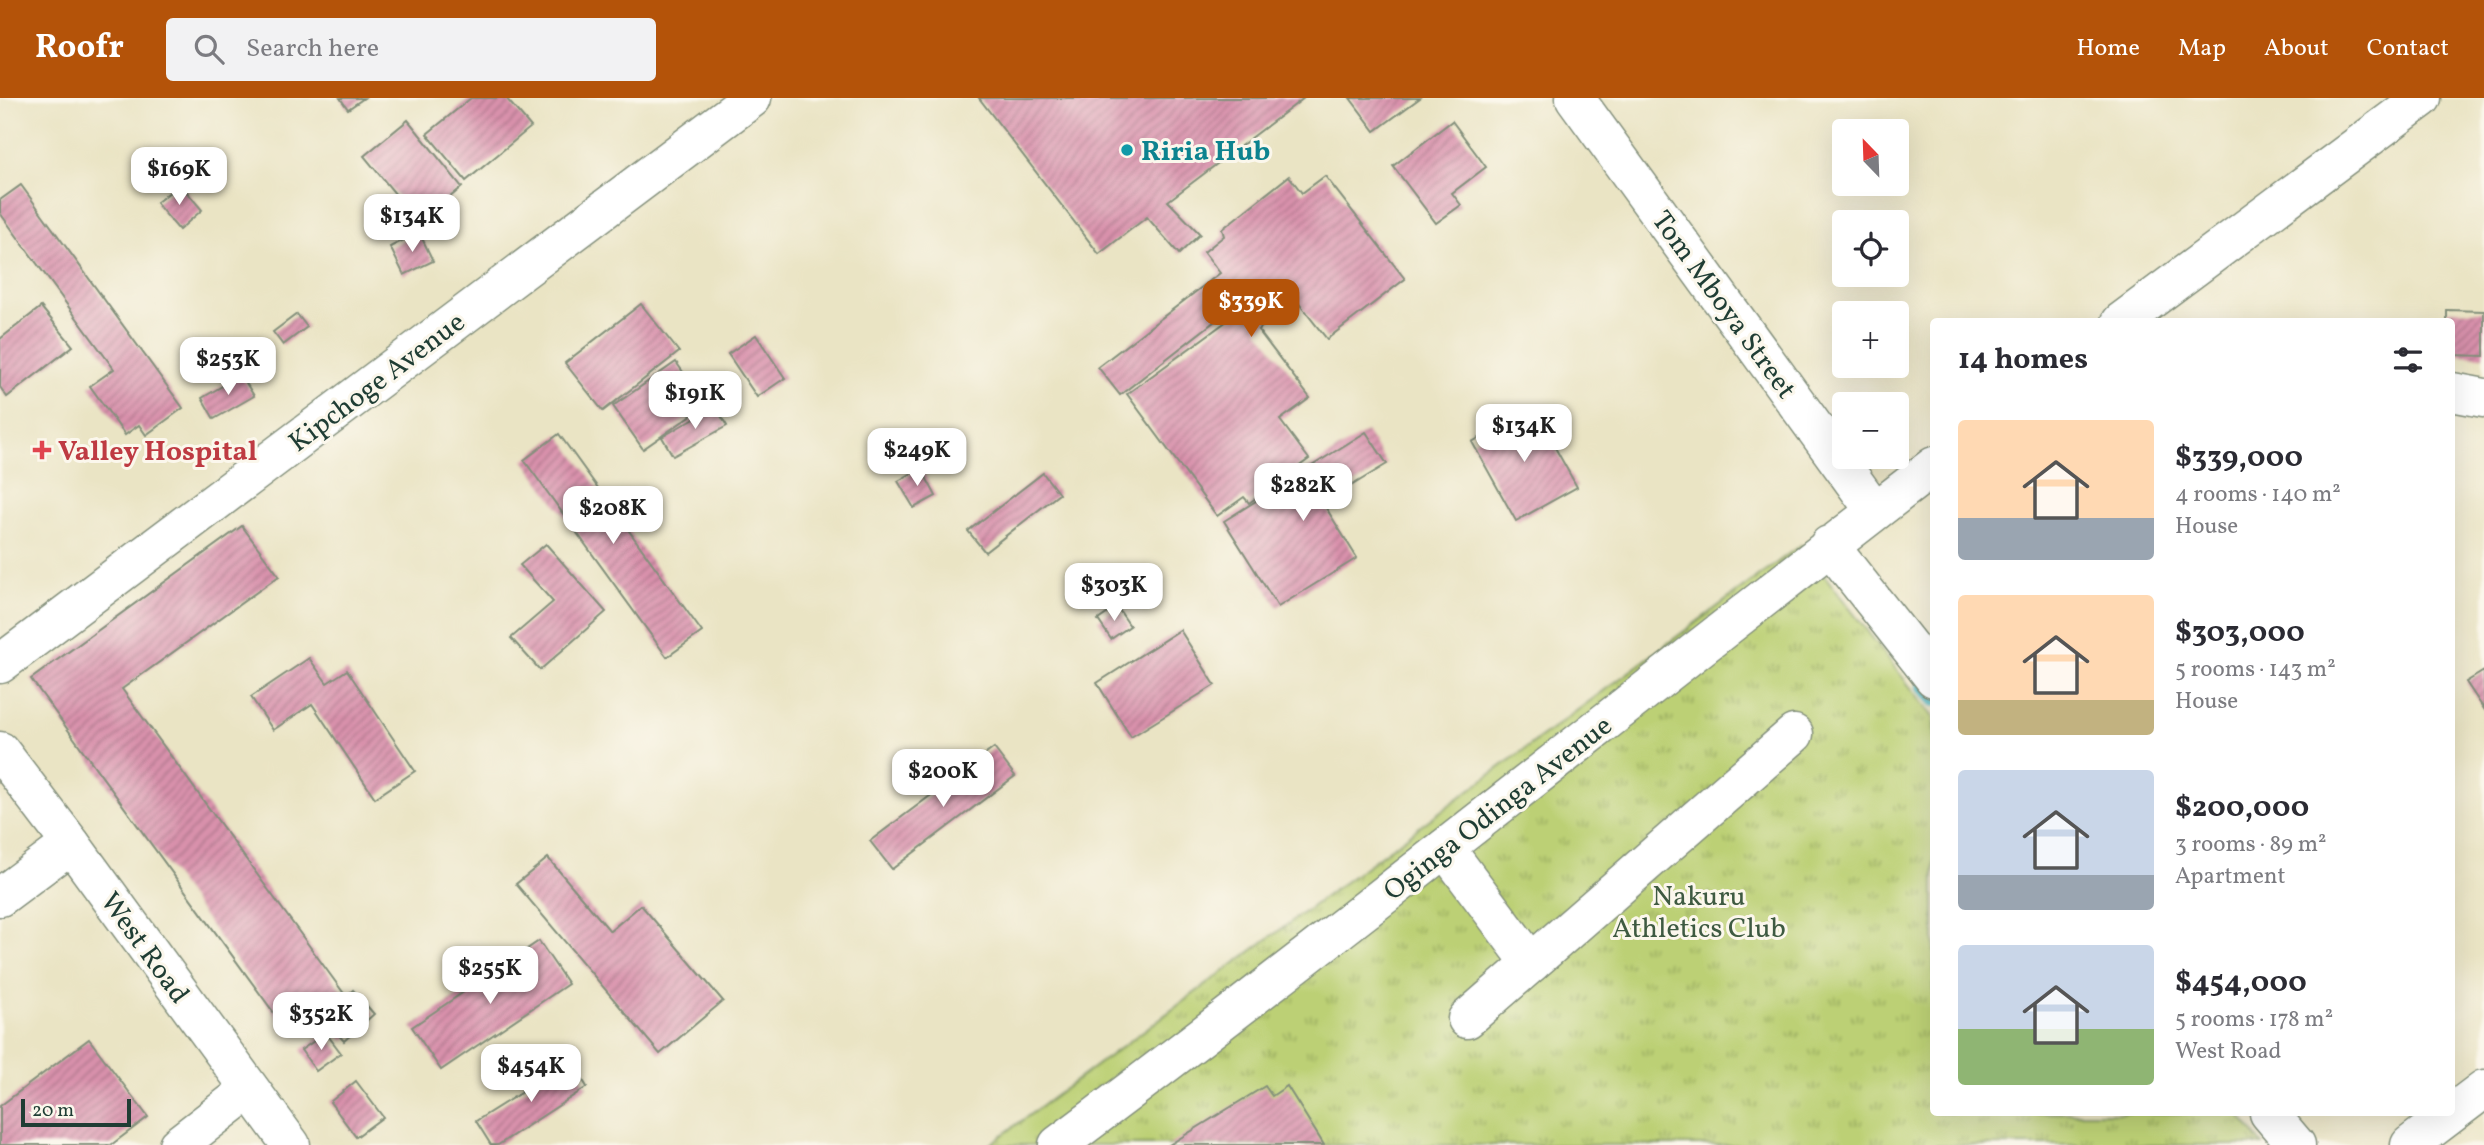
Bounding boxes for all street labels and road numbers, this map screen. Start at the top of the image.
street label: Tom Mboya Street [1641,203,1805,407]
street label: Kipchoge Avenue [281,304,474,462]
street label: Oginga Odinga Avenue [1376,707,1621,911]
street label: West Road [90,885,198,1012]

